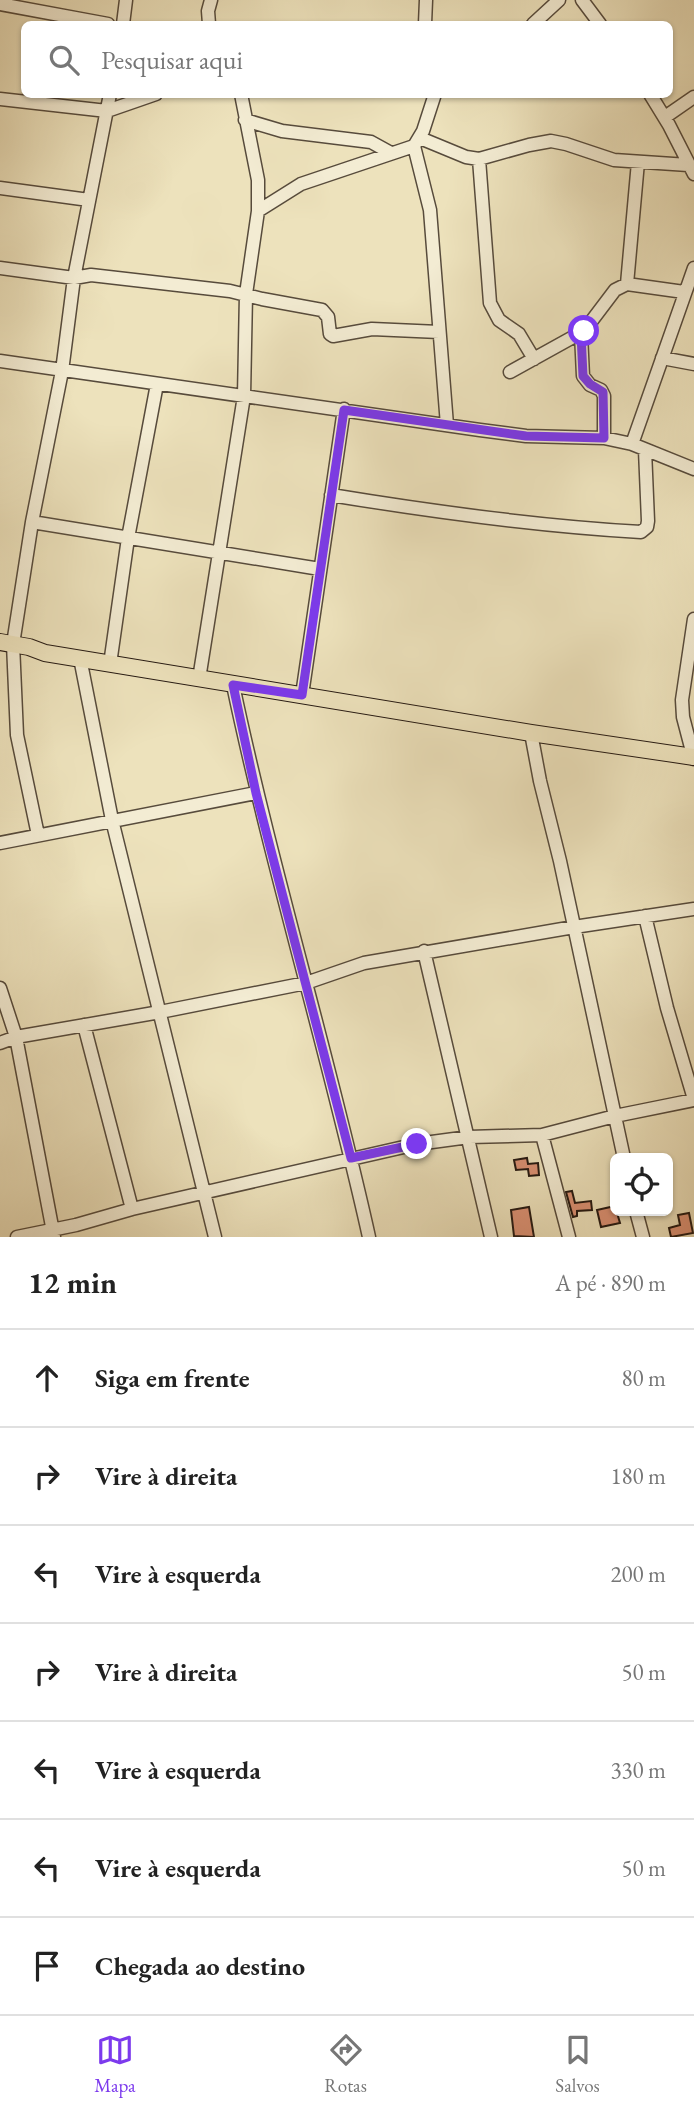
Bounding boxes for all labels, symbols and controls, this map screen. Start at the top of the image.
search box [21,21,673,98]
icon: search [45,41,83,79]
text: Pesquisar aqui [101,43,243,77]
route start [568,315,599,346]
route end [401,1128,432,1159]
map controls [610,1153,673,1216]
button: locate [610,1153,673,1216]
text: 12 min [28,1263,117,1302]
text: A pé · 890 m [555,1268,666,1298]
icon: ahead [28,1359,66,1397]
text: Siga em frente [95,1361,250,1395]
text: 80 m [621,1363,666,1393]
icon: right [28,1457,66,1495]
text: Vire à direita [95,1459,237,1493]
text: 180 m [610,1461,666,1491]
icon: left [28,1555,66,1593]
text: Vire à esquerda [95,1557,261,1591]
text: 200 m [610,1559,666,1589]
icon: right [28,1653,66,1691]
text: Vire à direita [95,1655,237,1689]
text: 50 m [621,1657,666,1687]
icon: left [28,1751,66,1789]
text: Vire à esquerda [95,1753,261,1787]
text: 330 m [610,1755,666,1785]
icon: left [28,1849,66,1887]
text: Vire à esquerda [95,1851,261,1885]
text: 50 m [621,1853,666,1883]
icon: arrive [28,1947,66,1985]
text: Chegada ao destino [95,1949,305,1983]
tab: Mapa [94,2031,136,2098]
tab: Rotas [324,2031,367,2098]
tab: Salvos [555,2031,600,2098]

